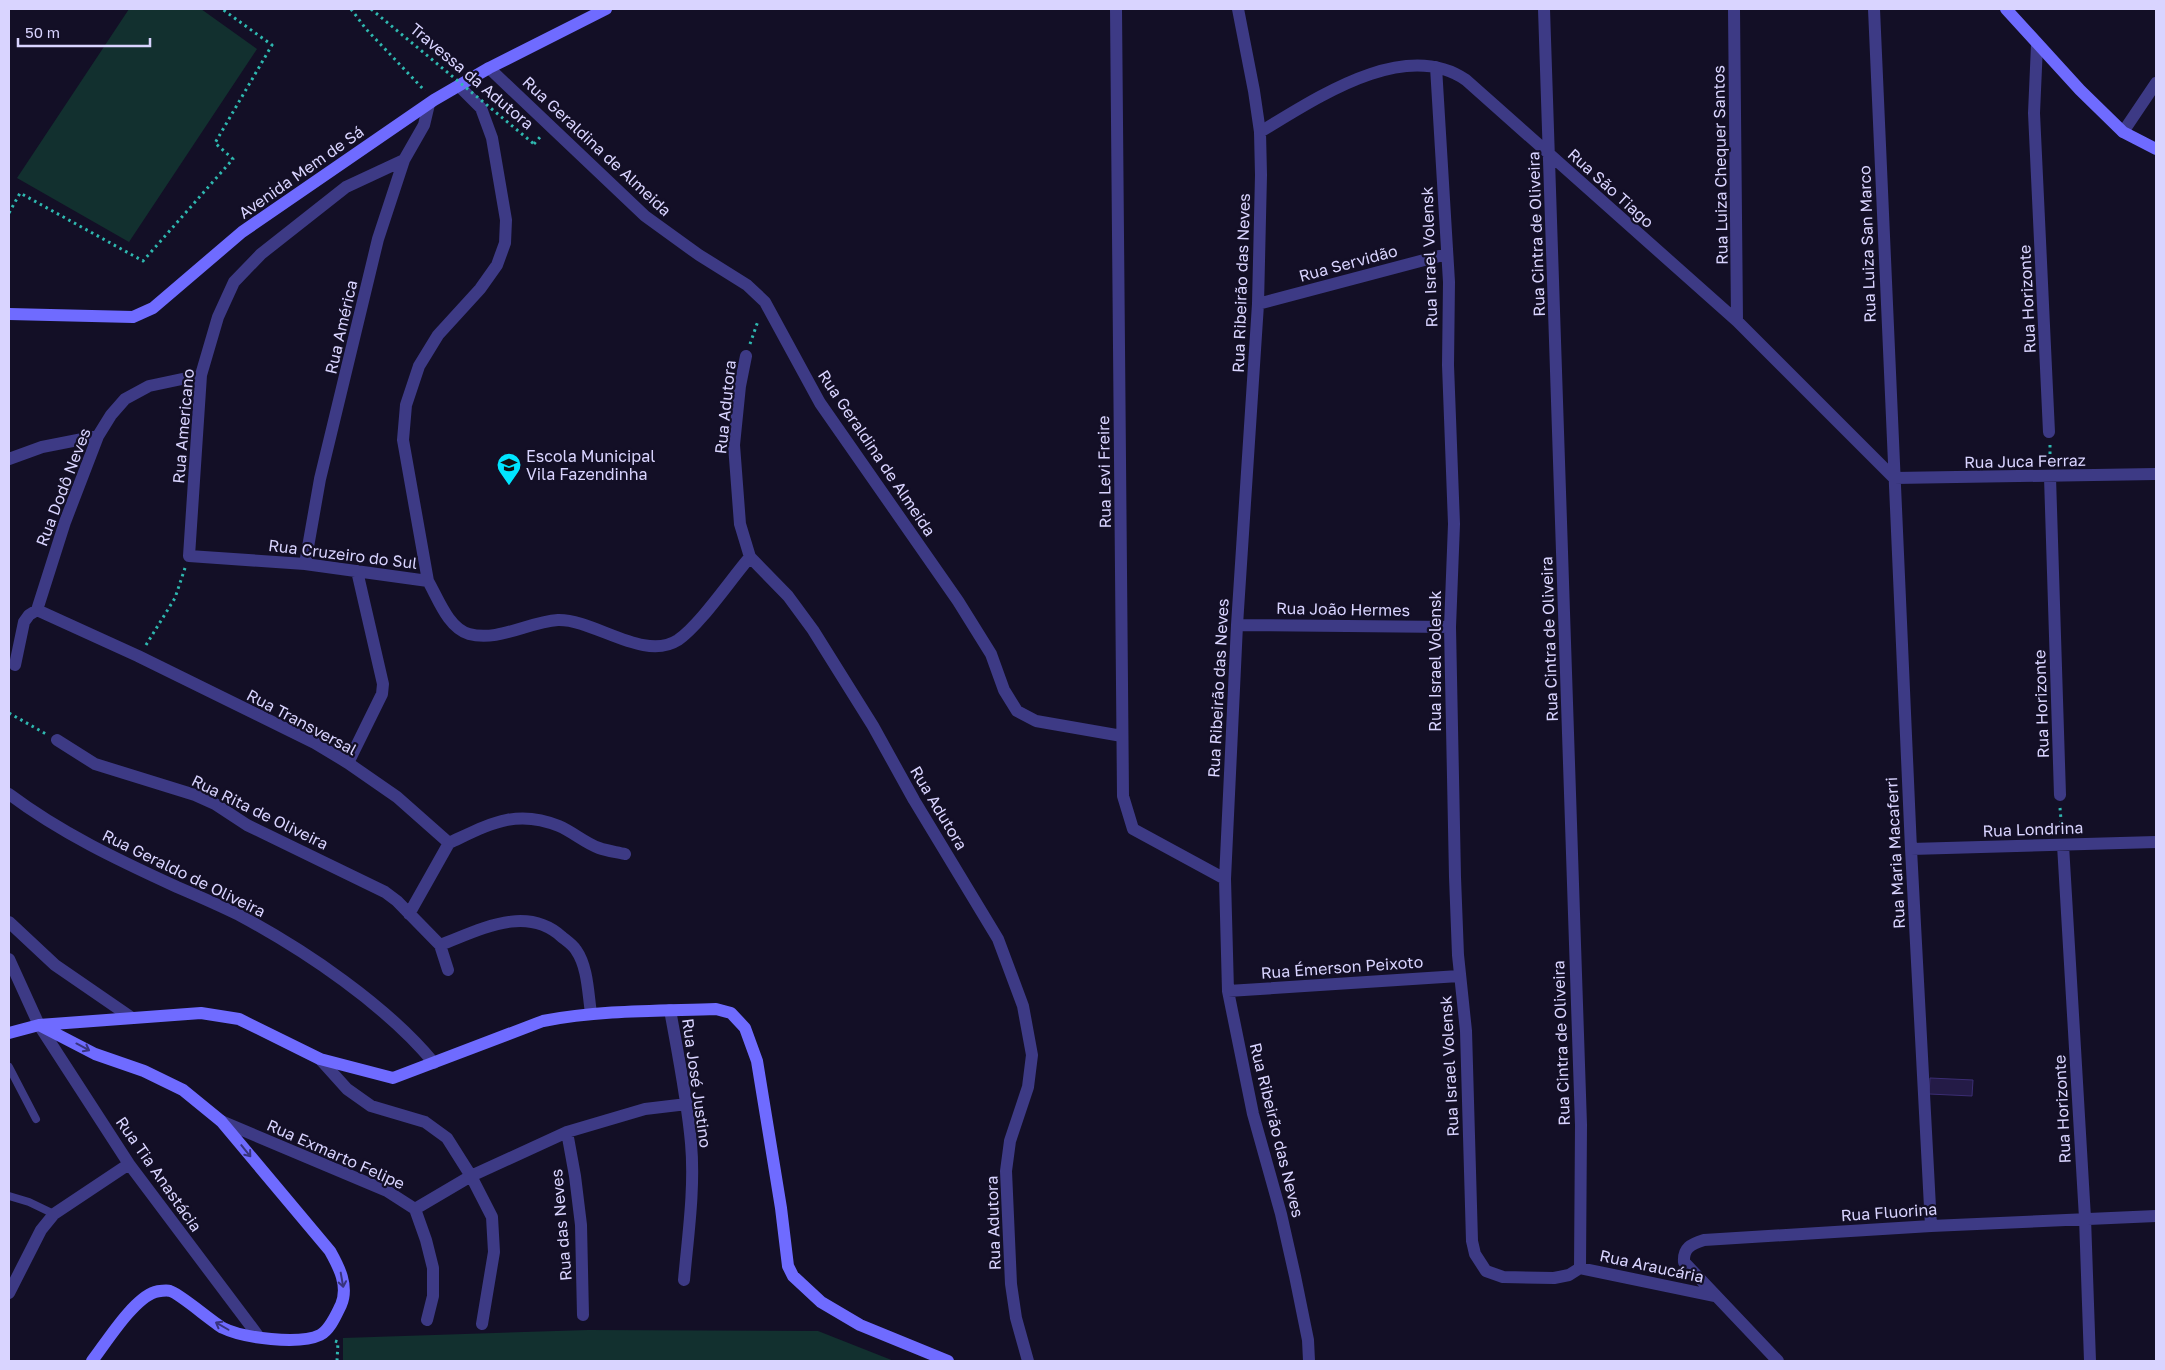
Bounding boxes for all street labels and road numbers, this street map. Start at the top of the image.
street label: Travessa da Adutora [406,18,538,134]
street label: Rua Luiza Chequer Santos [1708,65,1732,265]
street label: Rua Geraldina de Almeida [518,72,676,220]
street label: Avenida Mem de Sá [235,121,367,223]
street label: Rua São Tiago [1564,144,1658,232]
street label: Rua Cintra de Oliveira [1523,151,1549,317]
street label: Rua Luiza San Marco [1854,165,1880,323]
street label: Rua Israel Volensk [1417,186,1441,328]
street label: Rua Ribeirão das Neves [1228,193,1254,373]
street label: Rua Servidão [1297,240,1399,286]
street label: Rua Horizonte [2014,244,2040,354]
street label: Rua América [320,278,362,376]
street label: Rua Adutora [710,359,740,455]
street label: Rua Geraldina de Almeida [814,366,940,540]
street label: Rua Americano [168,368,198,484]
street label: Rua Levi Freire [1093,415,1115,529]
street label: Rua Dodô Neves [31,425,95,549]
street label: Rua Juca Ferraz [1964,450,2086,472]
street label: Rua Cruzeiro do Sul [267,535,419,573]
street label: Rua Cintra de Oliveira [1536,556,1562,722]
street label: Rua Israel Volensk [1425,590,1445,732]
street label: Rua Ribeirão das Neves [1203,598,1233,778]
street label: Rua João Hermes [1276,598,1410,620]
street label: Rua Horizonte [2029,649,2053,759]
street label: Rua Transversal [243,685,361,759]
street label: Rua Adutora [906,762,972,854]
street label: Rua Rita de Oliveira [188,770,332,854]
street label: Rua Maria Macaferri [1881,777,1909,929]
street label: Rua Londrina [1982,817,2084,841]
street label: Rua Geraldo de Oliveira [99,825,269,921]
street label: Rua Émerson Peixoto [1260,951,1424,983]
street label: Rua Cintra de Oliveira [1548,960,1574,1126]
street label: Rua Israel Volensk [1435,995,1463,1137]
street label: Rua José Justino [678,1017,716,1149]
street label: Rua Ribeirão das Neves [1246,1041,1308,1219]
street label: Rua Horizonte [2049,1054,2075,1164]
street label: Rua Tia Anastácia [112,1113,206,1235]
street label: Rua Exmarto Felipe [264,1115,408,1193]
street label: Rua das Neves [546,1168,576,1282]
street label: Rua Adutora [981,1175,1005,1271]
street label: Rua Fluorina [1840,1199,1938,1225]
street label: Rua Araucária [1598,1245,1706,1287]

